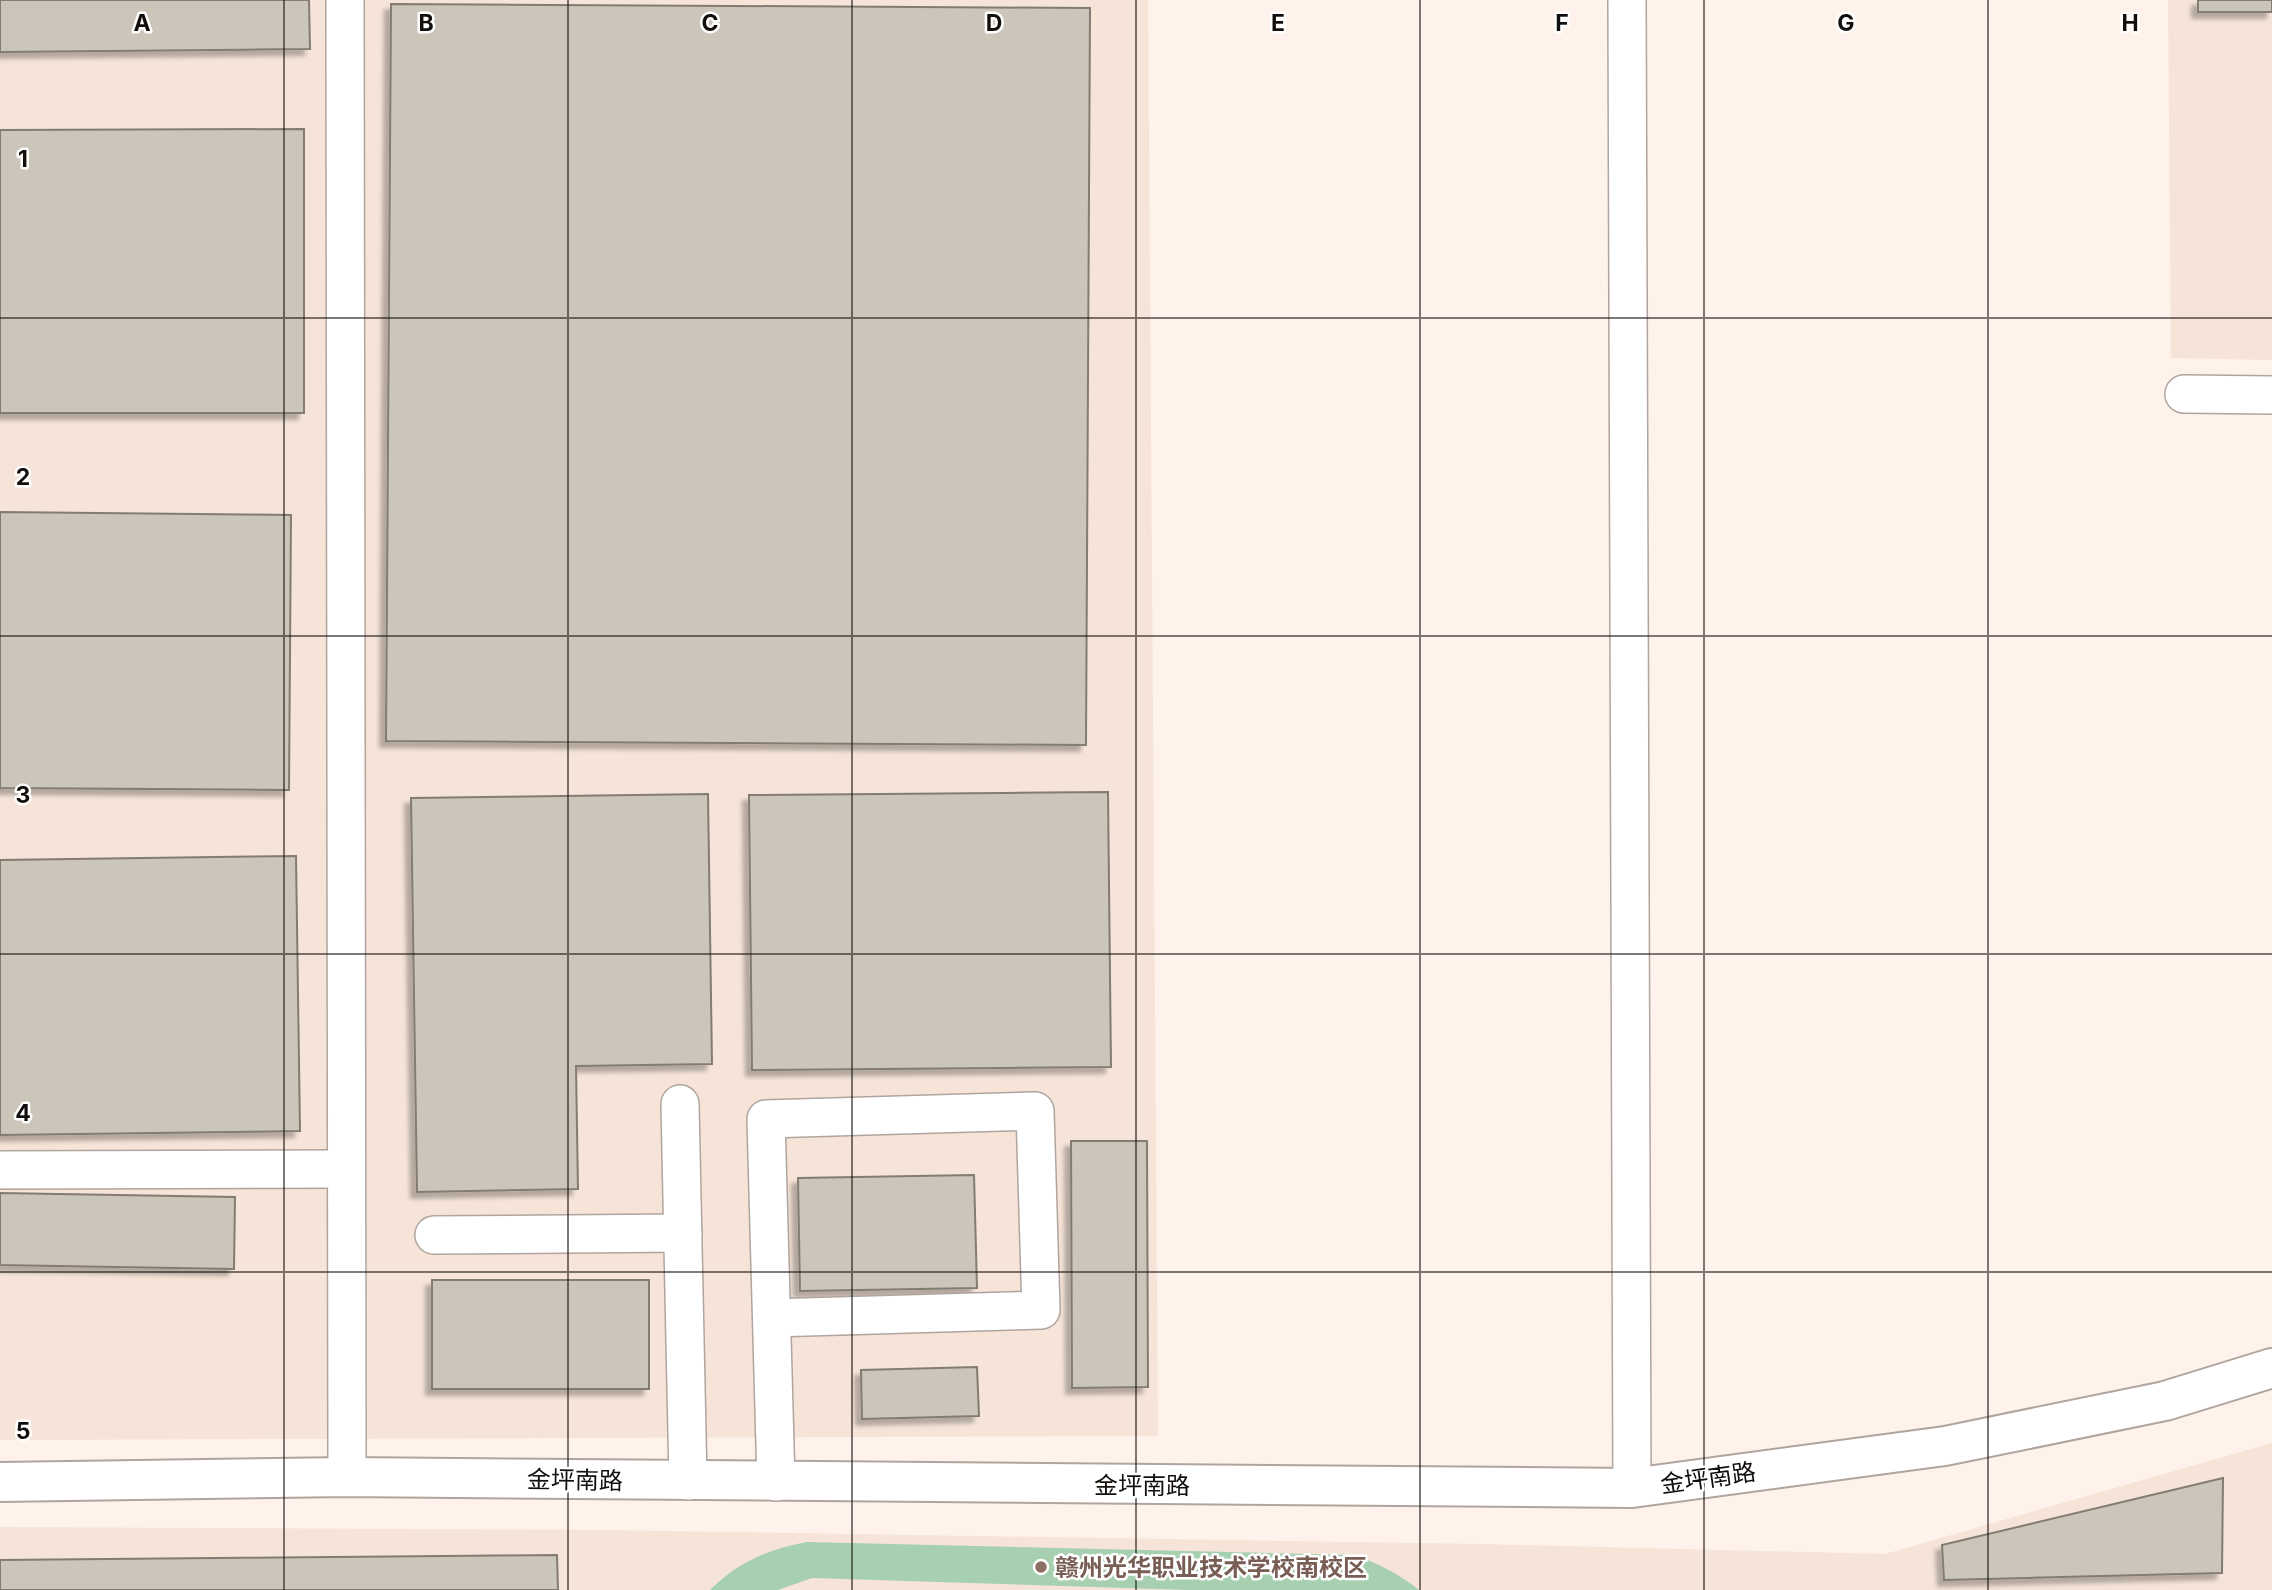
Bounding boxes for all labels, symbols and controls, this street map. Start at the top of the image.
text: A [133,9,151,37]
text: B [418,9,434,37]
text: C [701,9,719,37]
text: D [986,9,1002,37]
text: E [1271,9,1285,37]
text: F [1555,9,1569,37]
text: G [1837,9,1855,37]
text: H [2121,9,2139,37]
text: 1 [18,145,28,173]
text: 2 [16,463,30,491]
text: 3 [16,781,30,809]
text: 4 [15,1099,31,1127]
text: 5 [16,1417,30,1445]
street label: 金坪南路 [1658,1457,1758,1499]
street label: 金坪南路 [527,1465,623,1495]
street label: 金坪南路 [1094,1471,1190,1500]
place label: 赣州光华职业技术学校南校区 [1055,1553,1367,1582]
marker: 赣州光华职业技术学校南校区 [1033,1559,1049,1575]

